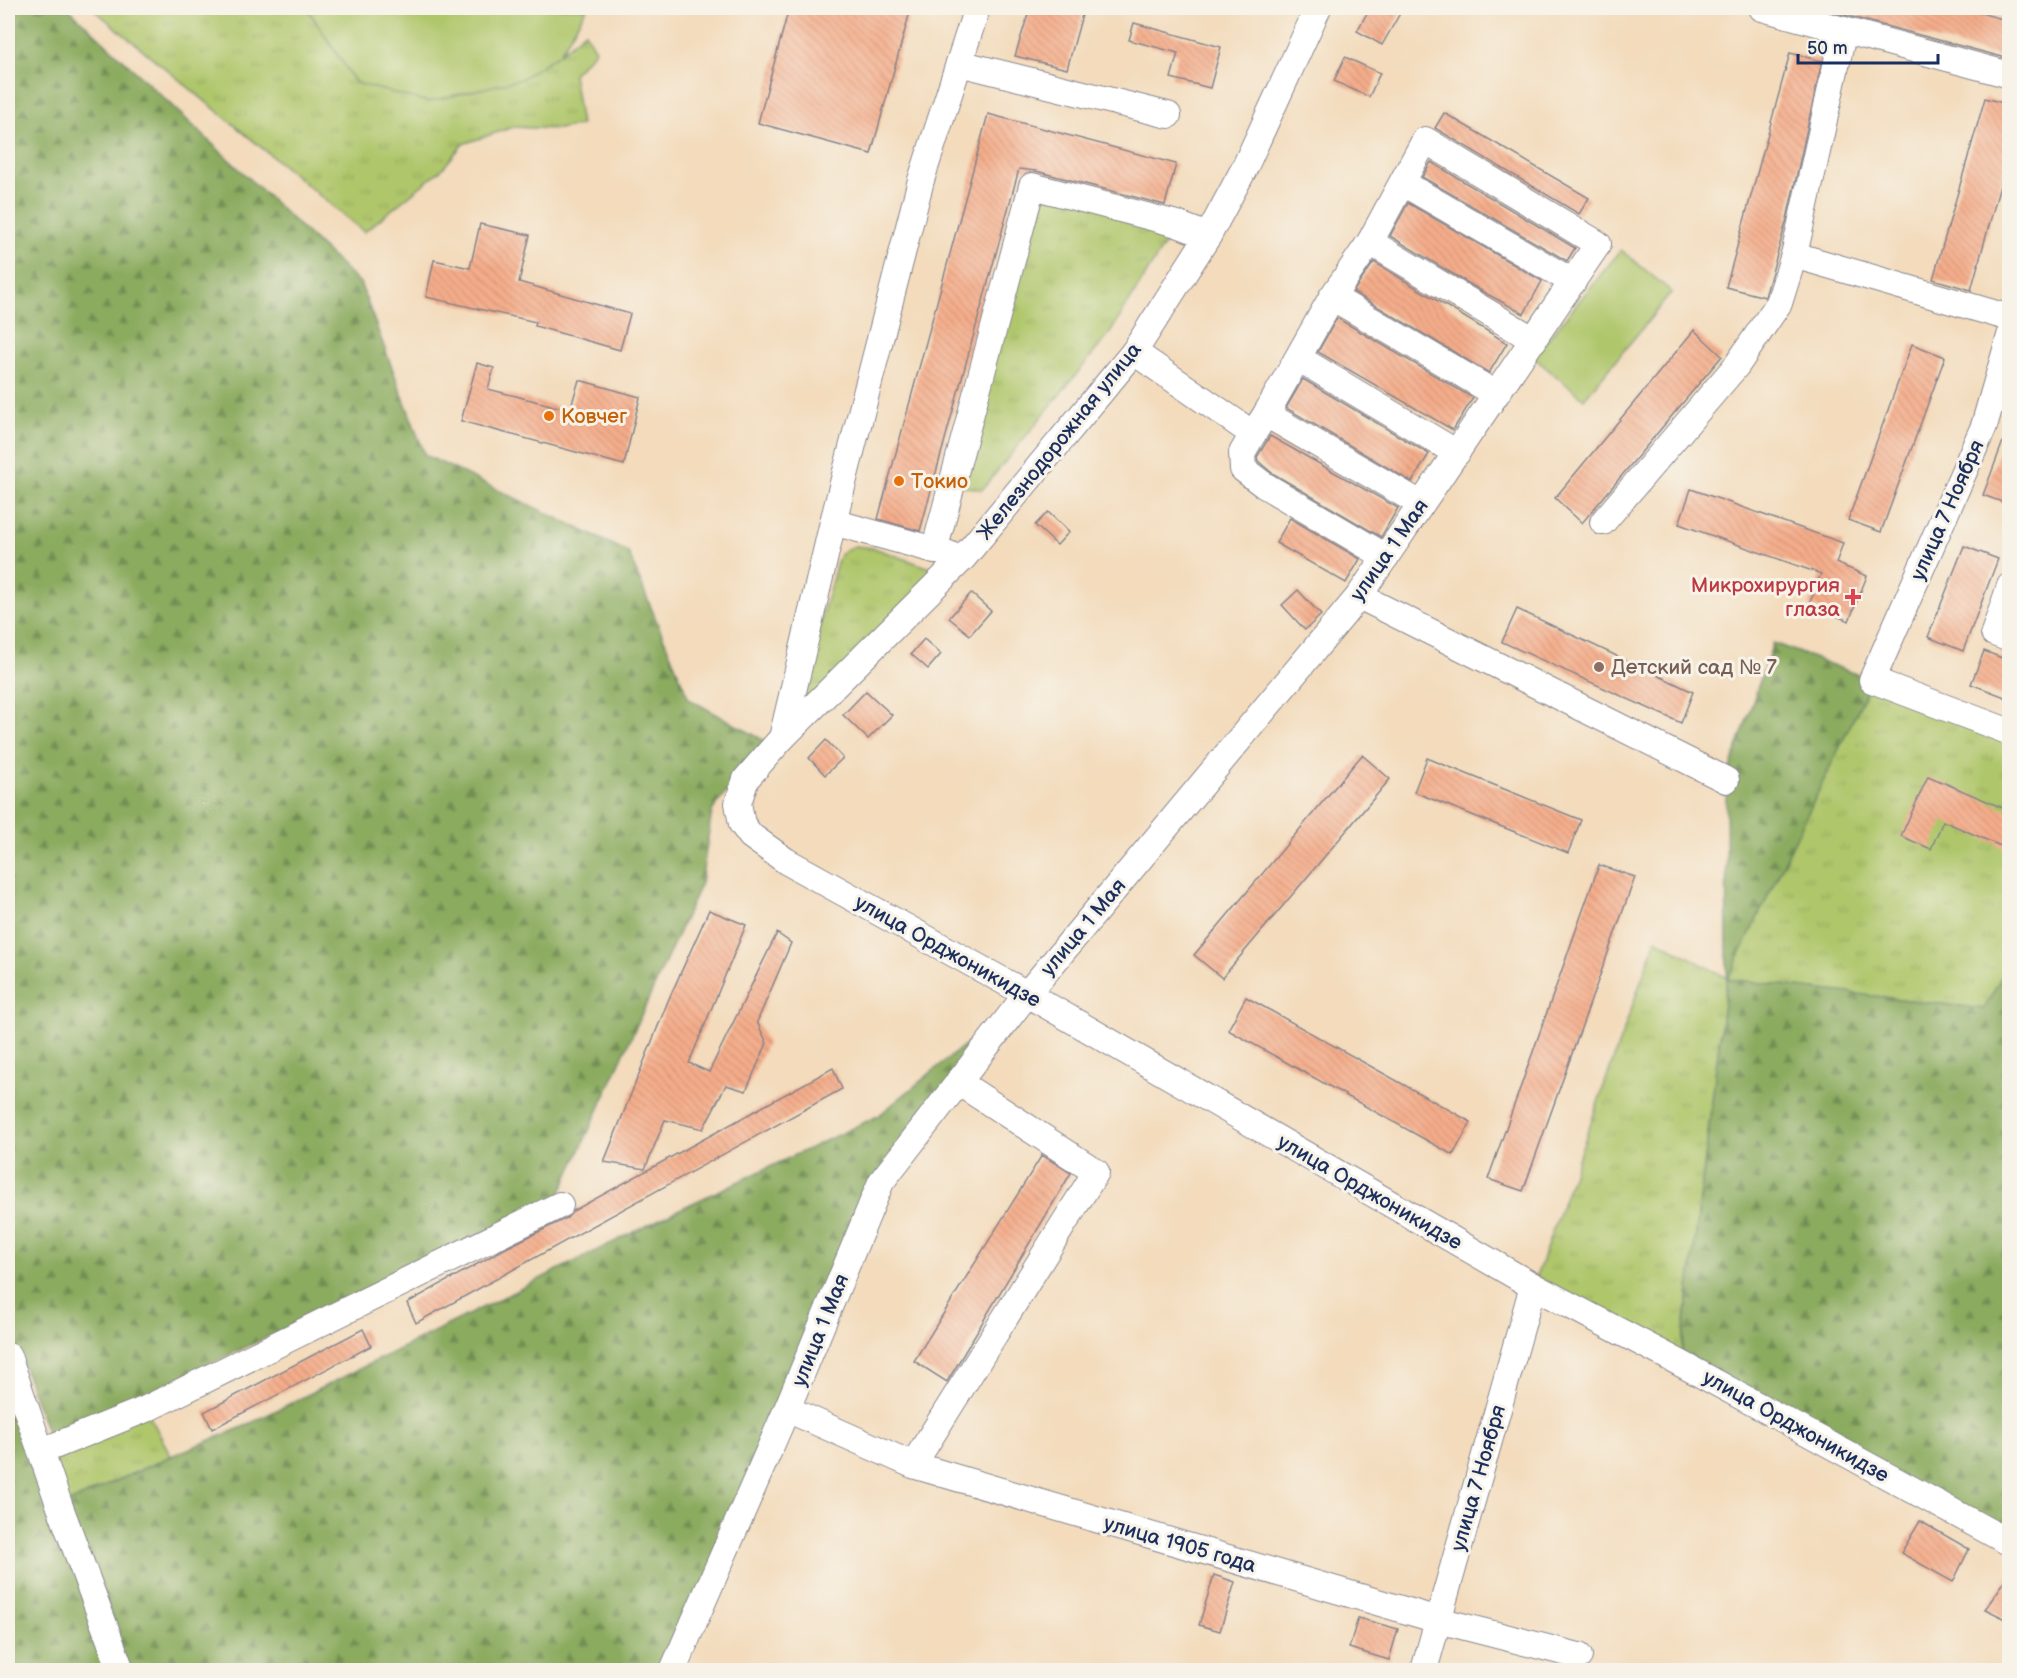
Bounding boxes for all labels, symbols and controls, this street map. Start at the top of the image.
scale bar [1798,27,1938,65]
text: 50 m [1807,38,1848,59]
street label: Железнодорожная улица [972,337,1147,545]
place label: Ковчег [561,404,627,429]
marker: Ковчег [542,409,556,423]
street label: улица 7 Ноября [1905,436,1990,584]
place label: Токио [911,469,968,494]
marker: Токио [892,474,906,488]
street label: улица 1 Мая [1345,494,1434,606]
place label: Микрохирургия глаза [1691,573,1841,622]
marker: Микрохирургия глаза [1844,588,1862,606]
place label: Детский сад № 7 [1611,655,1778,680]
marker: Детский сад № 7 [1592,660,1606,674]
street label: улица 1 Мая [1035,874,1131,981]
street label: улица Орджоникидзе [850,890,1046,1013]
street label: улица Орджоникидзе [1273,1129,1467,1256]
street label: улица 1 Мая [787,1270,854,1390]
street label: улица Орджоникидзе [1698,1365,1894,1488]
street label: улица 7 Ноября [1446,1402,1511,1554]
street label: улица 1905 года [1101,1511,1259,1578]

